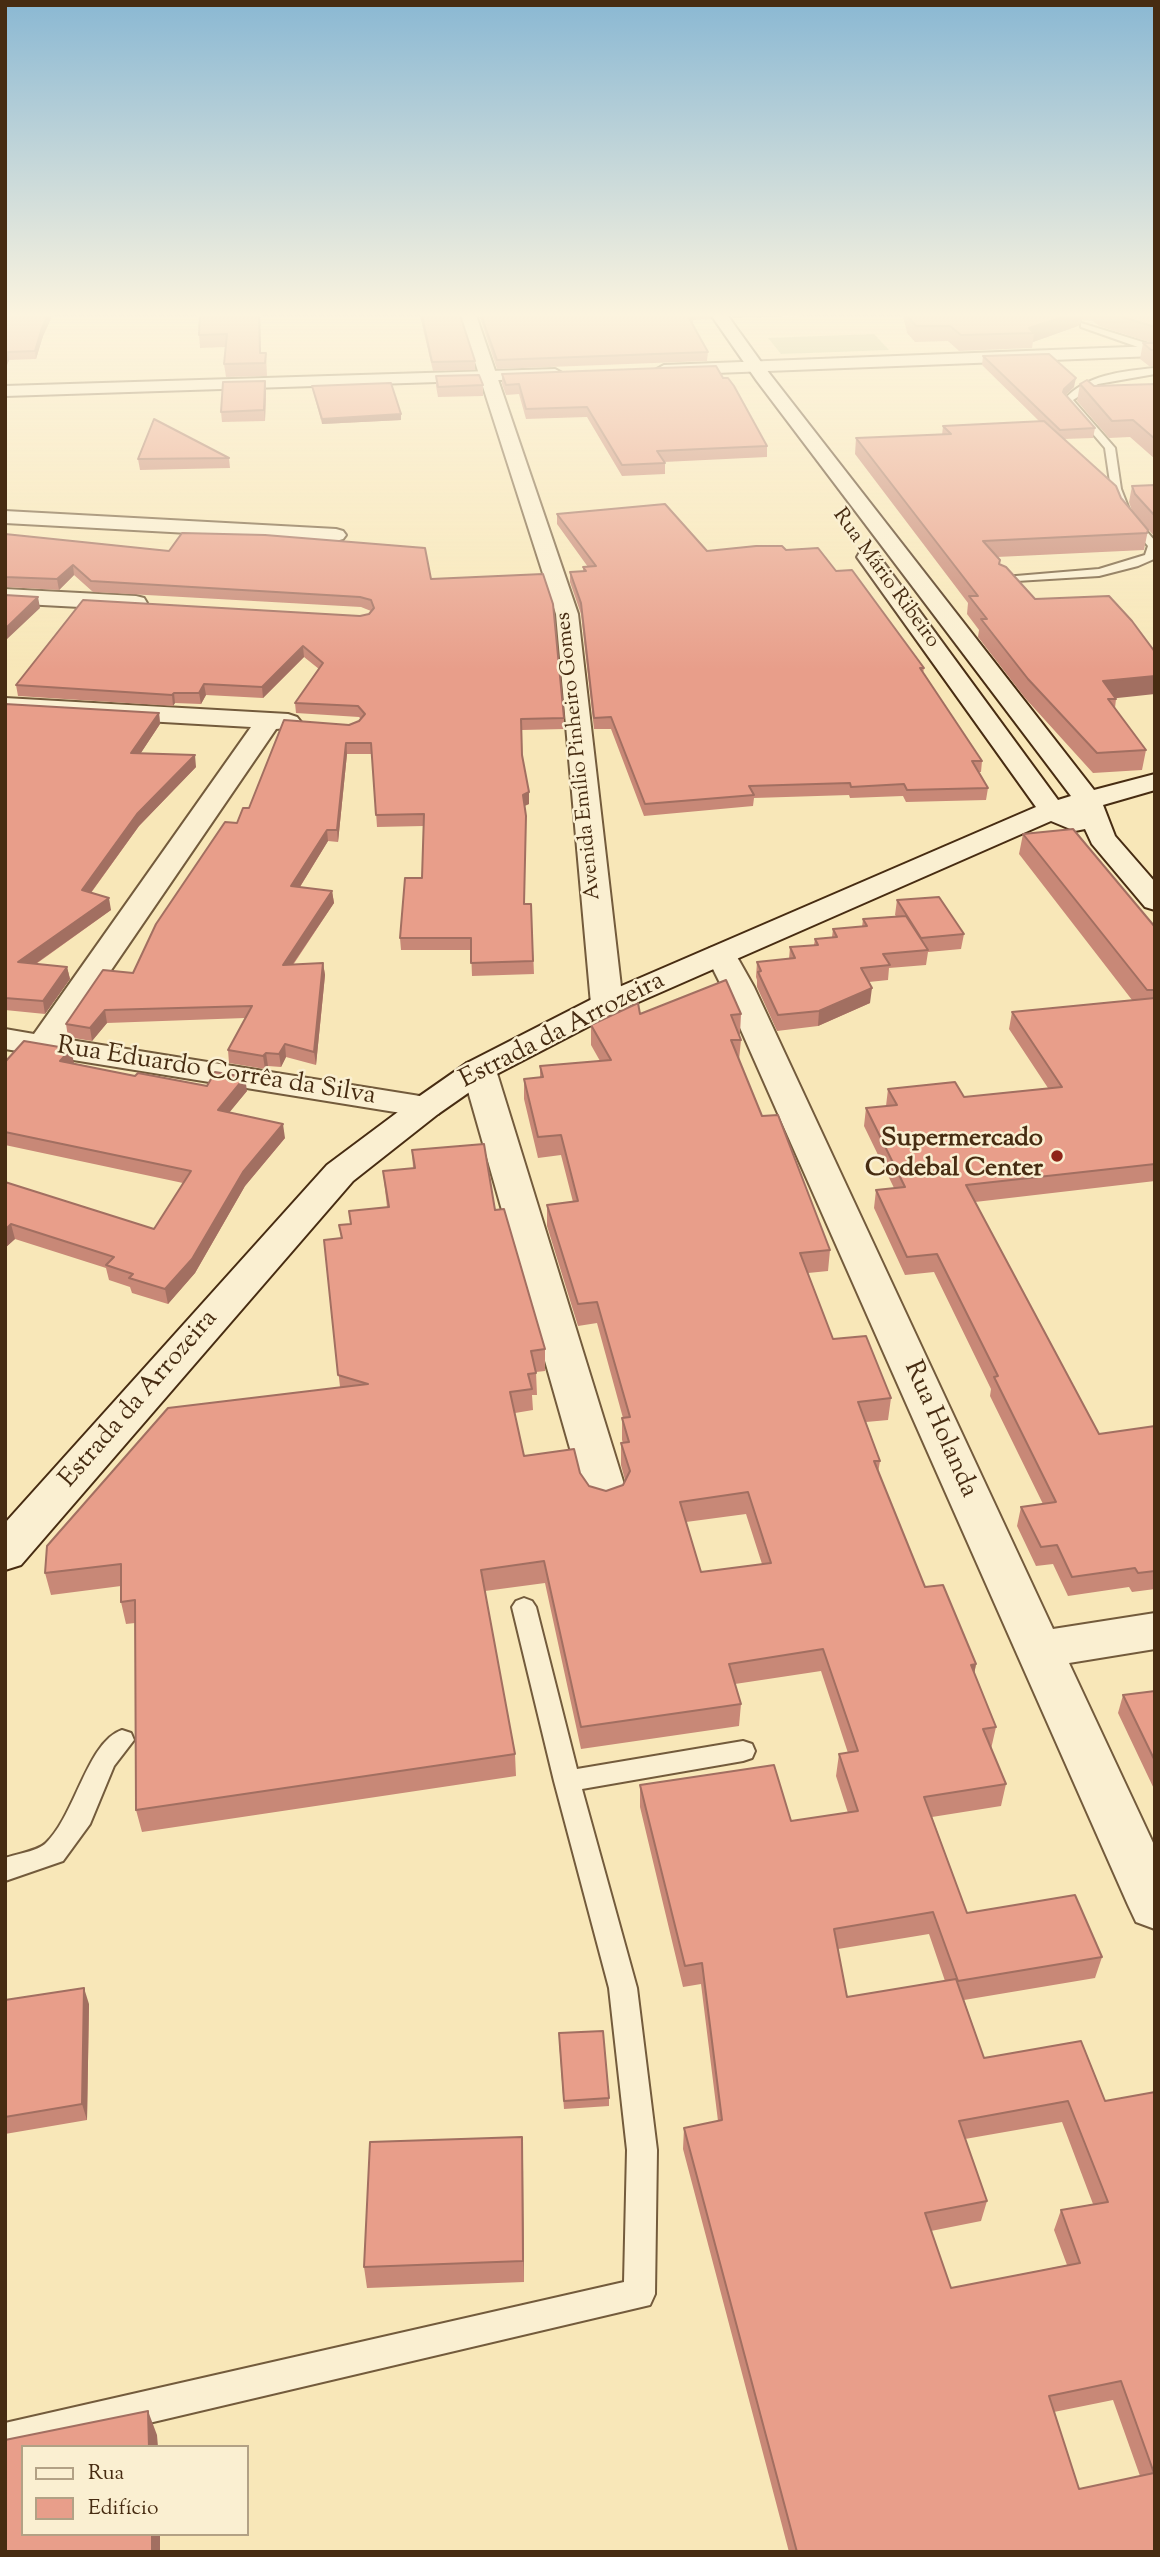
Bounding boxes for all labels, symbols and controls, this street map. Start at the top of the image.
street label: Rua Mário Ribeiro [826,504,944,654]
street label: Avenida Emílio Pinheiro Gomes [552,611,608,901]
street label: Estrada da Arrozeira [455,967,671,1097]
street label: Rua Eduardo Corrêa da Silva [54,1032,378,1114]
place label: Supermercado Codebal Center [865,1125,1043,1186]
marker: Supermercado Codebal Center [1049,1148,1065,1164]
street label: Estrada da Arrozeira [54,1305,226,1495]
street label: Rua Holanda [895,1357,983,1503]
legend [21,2445,248,2536]
text: Rua [88,2459,124,2489]
text: Edifício [88,2494,158,2524]

